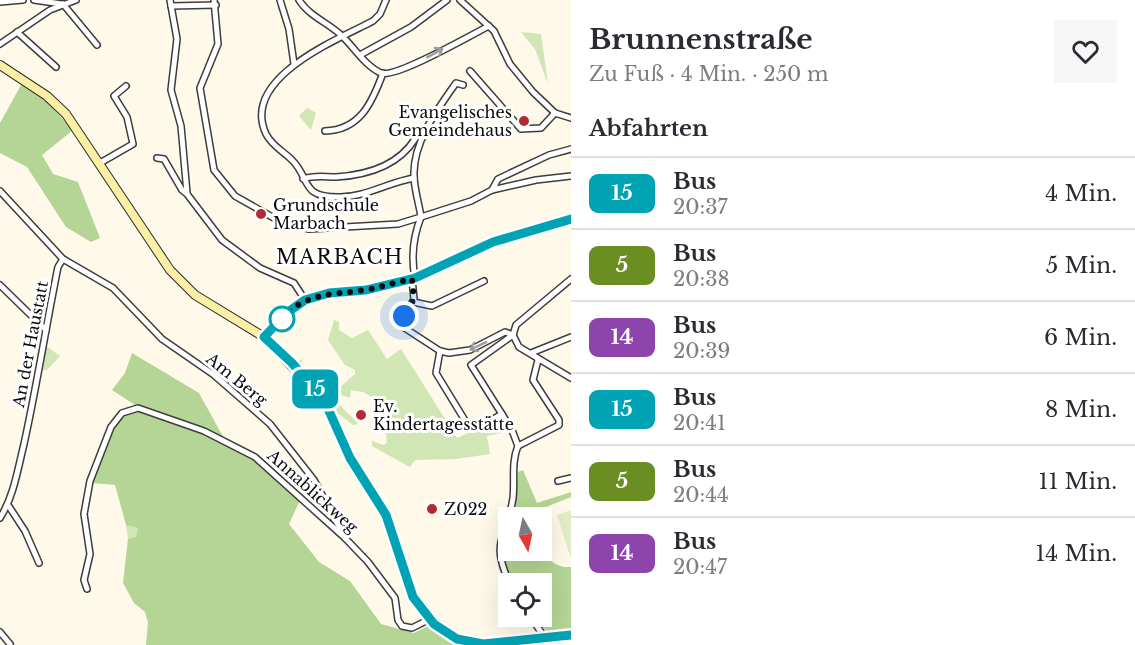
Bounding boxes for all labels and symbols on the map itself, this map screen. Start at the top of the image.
one-way arrow [427,46,444,58]
place label: Evangelisches Gemeindehaus [388,102,512,140]
marker: Evangelisches Gemeindehaus [517,114,531,128]
place label: Grundschule Marbach [273,195,379,233]
marker: Grundschule Marbach [254,207,268,221]
district label: MARBACH [276,245,404,269]
street label: An der Haustatt [8,279,52,410]
your location [389,301,419,331]
unlabelled marker [269,306,295,332]
one-way arrow [469,341,487,353]
street label: Am Berg [202,348,272,410]
line badge: 15 [288,370,342,408]
place label: Ev. Kindertagesstätte [373,396,514,434]
marker: Ev. Kindertagesstätte [354,408,368,422]
street label: Annablickweg [263,444,363,537]
place label: Z022 [444,499,487,519]
marker: Z022 [425,502,439,516]
north arrow [498,507,552,561]

